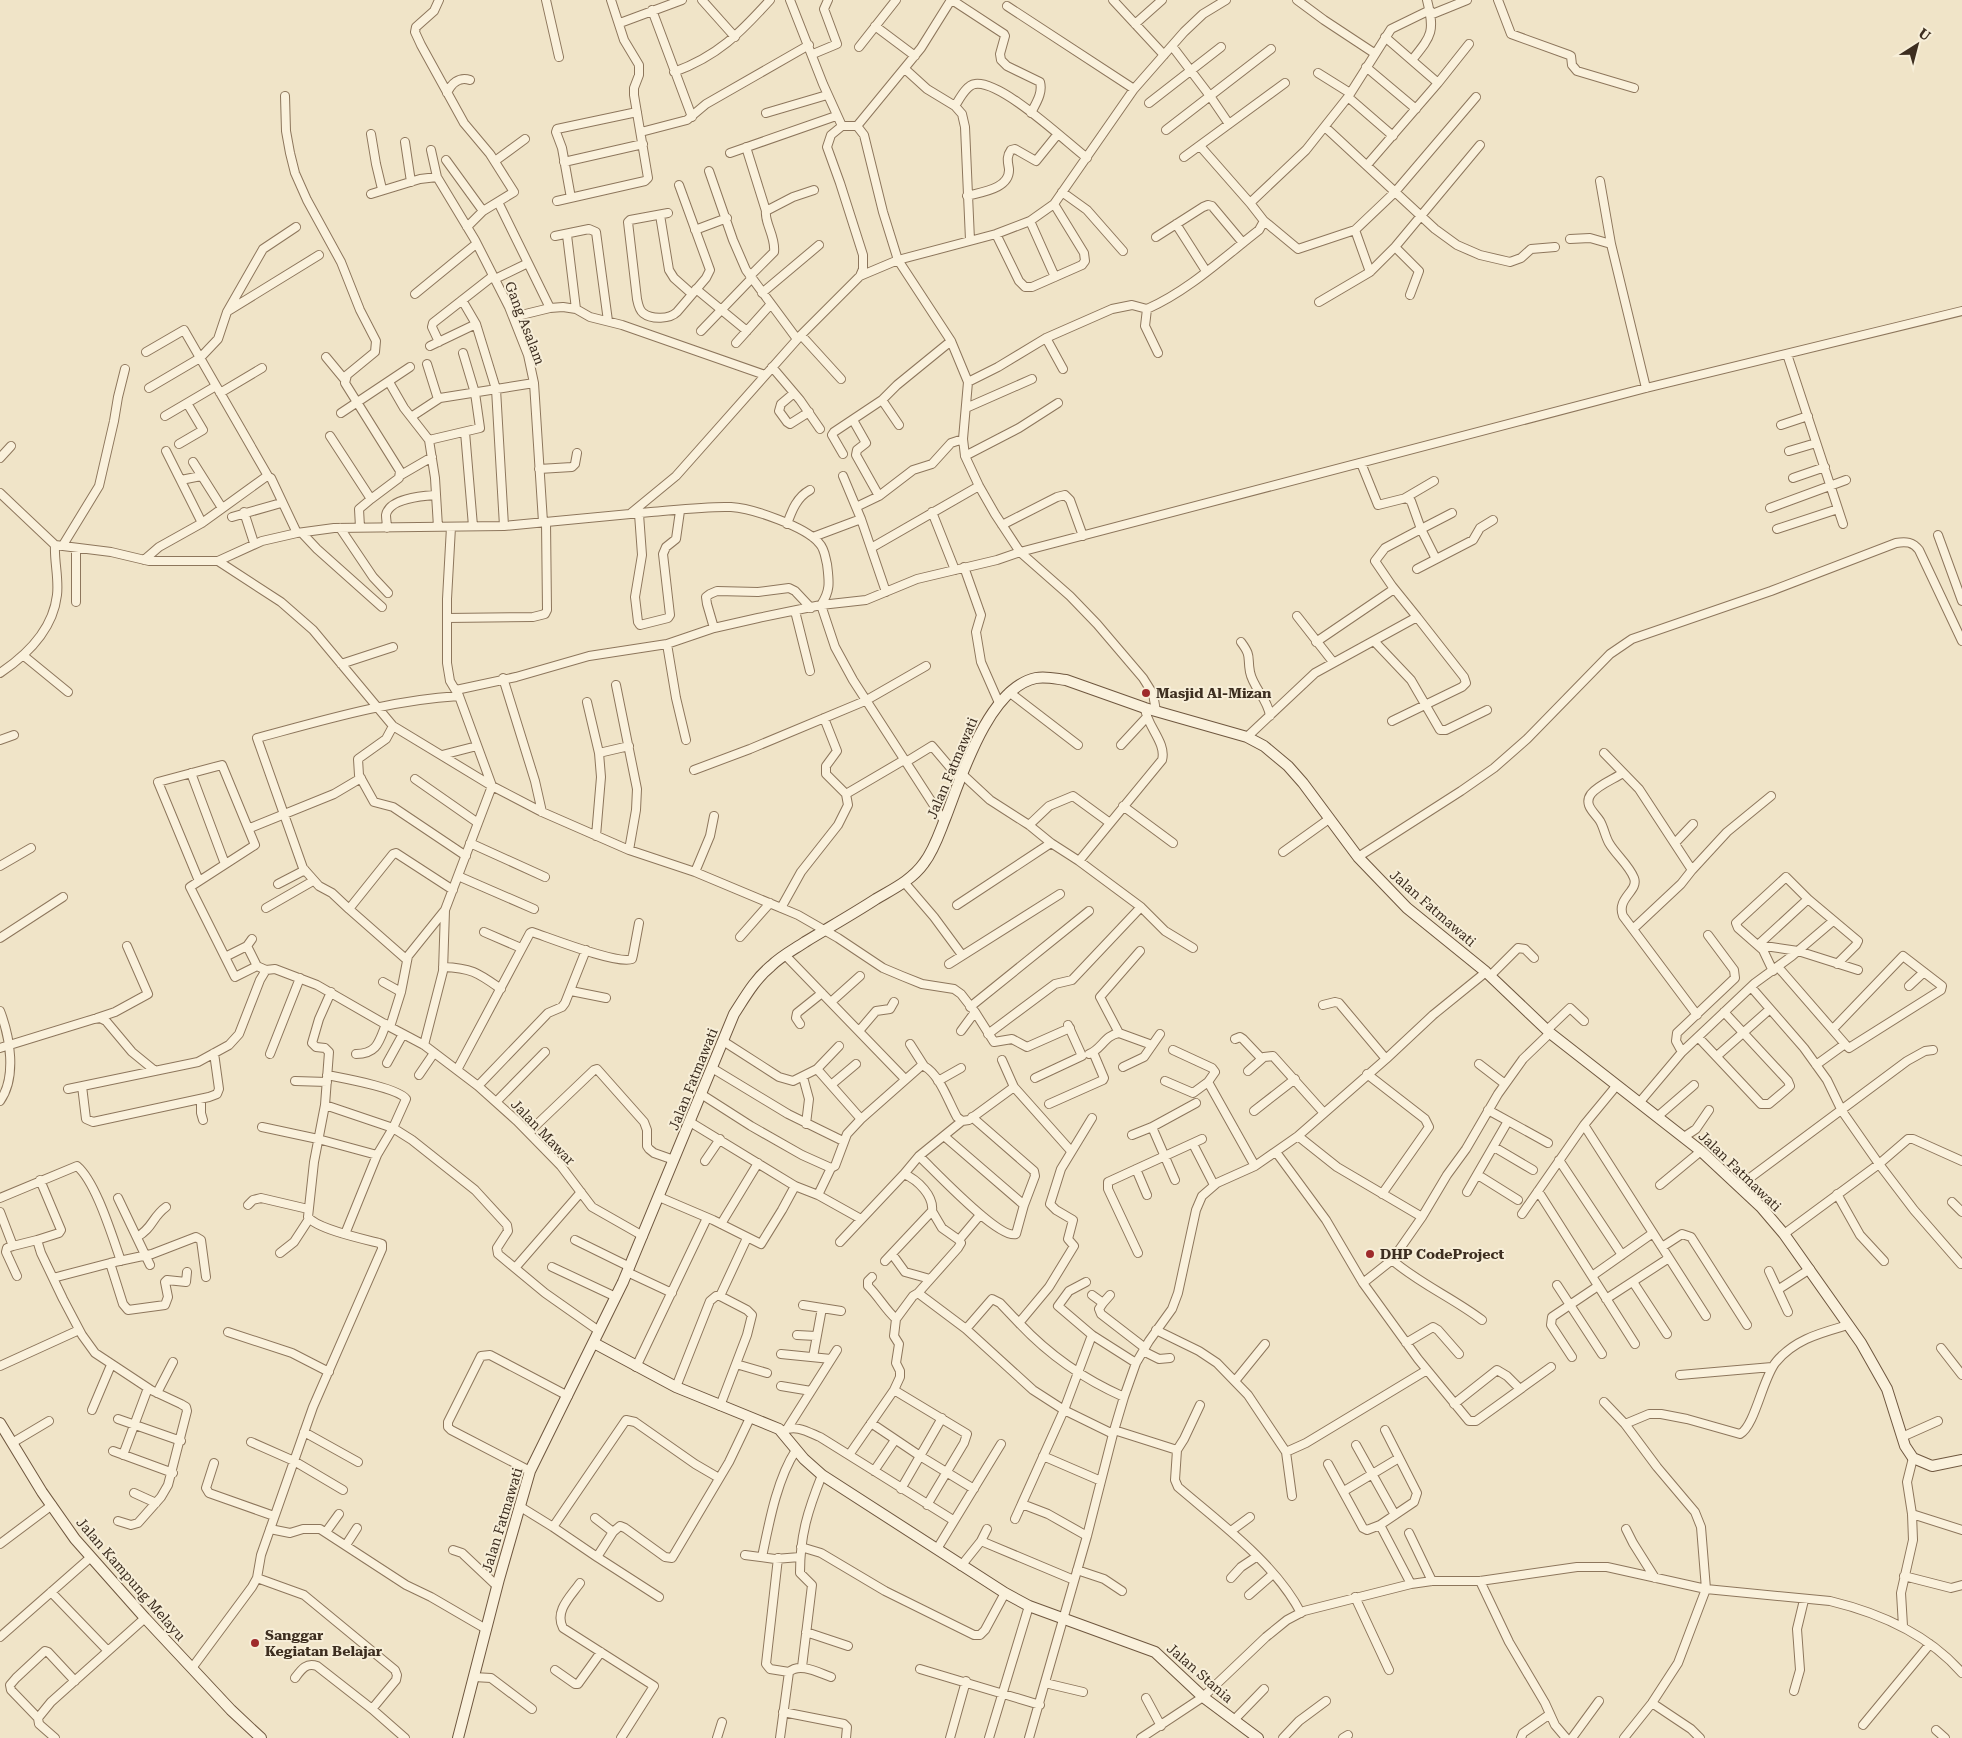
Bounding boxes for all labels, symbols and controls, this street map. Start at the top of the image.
north arrow [1892,20,1942,70]
text: U [1916,25,1934,44]
street label: Gang Asalam [502,279,548,367]
place label: Masjid Al-Mizan [1156,685,1272,701]
marker: Masjid Al-Mizan [1140,687,1152,699]
street label: Jalan Fatmawati [923,714,981,821]
street label: Jalan Fatmawati [1387,866,1480,950]
street label: Jalan Fatmawati [665,1025,721,1132]
street label: Jalan Mawar [508,1096,578,1168]
street label: Jalan Fatmawati [1695,1128,1785,1215]
place label: DHP CodeProject [1380,1246,1505,1262]
marker: DHP CodeProject [1364,1248,1376,1260]
street label: Jalan Fatmawati [478,1465,526,1574]
street label: Jalan Kampung Melayu [73,1514,189,1644]
place label: Sanggar Kegiatan Belajar [265,1627,383,1659]
marker: Sanggar Kegiatan Belajar [249,1637,261,1649]
street label: Jalan Stania [1164,1640,1237,1706]

